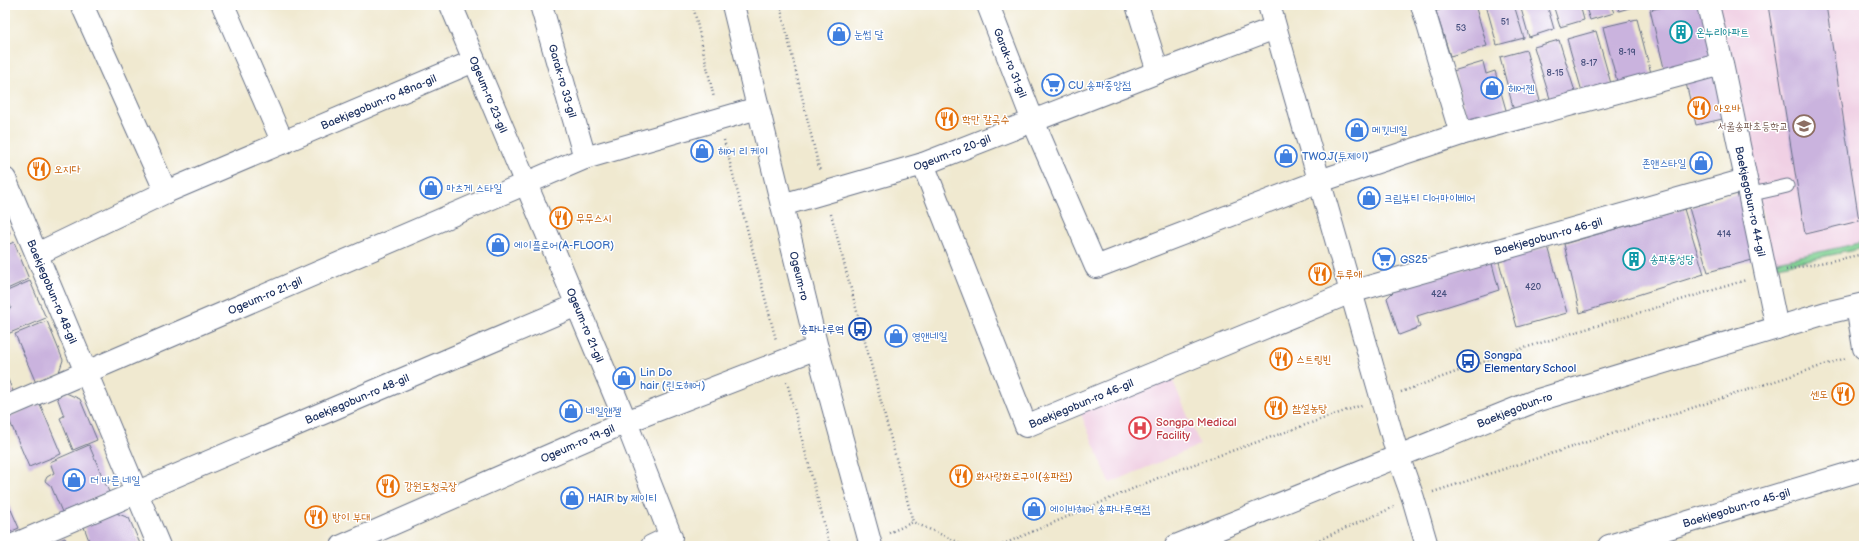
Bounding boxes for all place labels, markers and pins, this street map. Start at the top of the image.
building icon: 온누리아파트 [1668,19,1694,45]
shop icon: 눈썹 달 [826,21,852,47]
place label: 온누리아파트 [1696,26,1749,39]
place label: 눈썹 달 [854,28,884,41]
supermarket icon: CU 송파중앙점 [1040,72,1066,98]
shop icon: 헤어젠 [1479,75,1505,101]
place label: CU 송파중앙점 [1068,79,1131,92]
place label: 헤어젠 [1508,82,1535,95]
restaurant icon: 아오바 [1686,95,1712,121]
place label: 아오바 [1714,102,1741,115]
restaurant icon: 학만 칼국수 [934,106,960,132]
place label: 학만 칼국수 [962,113,1009,126]
school or university icon: 서울송파초등학교 [1791,113,1817,139]
shop icon: 메킷네일 [1344,117,1370,143]
place label: 서울송파초등학교 [1717,120,1788,133]
place label: 메킷네일 [1372,124,1408,137]
shop icon: 헤어 리 케이 [689,138,715,164]
shop icon: TWO.J(투제이) [1273,143,1299,169]
place label: 헤어 리 케이 [718,145,768,158]
place label: TWO.J(투제이) [1302,150,1369,163]
shop icon: 존앤스타일 [1688,150,1714,176]
restaurant icon: 오지다 [26,156,52,182]
place label: 존앤스타일 [1642,157,1686,170]
place label: 오지다 [54,163,81,176]
shop icon: 마츠게 스타일 [418,175,444,201]
place label: 마츠게 스타일 [446,182,502,195]
shop icon: 크림뷰티 디어마이베어 [1356,185,1382,211]
place label: 크림뷰티 디어마이베어 [1384,192,1476,205]
restaurant icon: 무무스시 [548,205,574,231]
place label: 무무스시 [576,212,612,225]
shop icon: 에이플로어(A-FLOOR) [485,232,511,258]
place label: 에이플로어(A-FLOOR) [514,239,614,252]
supermarket icon: GS25 [1371,246,1397,272]
building icon: 송파동성당 [1621,246,1647,272]
place label: GS25 [1400,253,1428,266]
place label: 송파동성당 [1650,253,1694,266]
restaurant icon: 두루애 [1307,261,1333,287]
place label: 두루애 [1336,268,1363,281]
bus stop icon: 송파나루역 [847,316,873,342]
place label: 송파나루역 [800,323,844,336]
shop icon: 영앤네일 [883,323,909,349]
place label: 영앤네일 [912,330,948,343]
restaurant icon: 스트링빈 [1268,346,1294,372]
bus stop icon: Songpa Elementary School [1455,348,1481,374]
place label: Songpa Elementary School [1484,349,1576,375]
place label: 스트링빈 [1296,353,1331,366]
shop icon: Lin Do hair (린도헤어) [611,365,637,391]
place label: Lin Do hair (린도헤어) [640,366,705,392]
restaurant icon: 센도 [1830,381,1856,407]
place label: 센도 [1810,388,1828,401]
restaurant icon: 참설농탕 [1263,395,1289,421]
shop icon: 네일앤젤 [558,398,584,424]
place label: 참설농탕 [1292,402,1328,415]
place label: 네일앤젤 [586,405,622,418]
hospital icon: Songpa Medical Facility [1127,415,1153,441]
place label: Songpa Medical Facility [1156,416,1236,442]
restaurant icon: 화사랑화로구이(송파점) [948,463,974,489]
shop icon: 더 바른 네일 [61,467,87,493]
place label: 화사랑화로구이(송파점) [976,470,1073,483]
restaurant icon: 강원도청국장 [375,473,401,499]
place label: 더 바른 네일 [90,474,140,487]
place label: 강원도청국장 [404,480,457,493]
shop icon: HAIR by 제이티 [559,485,585,511]
place label: HAIR by 제이티 [588,492,657,505]
shop icon: 에이바헤어 송파나루역점 [1021,496,1047,522]
place label: 에이바헤어 송파나루역점 [1050,503,1150,516]
restaurant icon: 방이 부대 [303,504,329,530]
place label: 방이 부대 [332,511,370,524]

